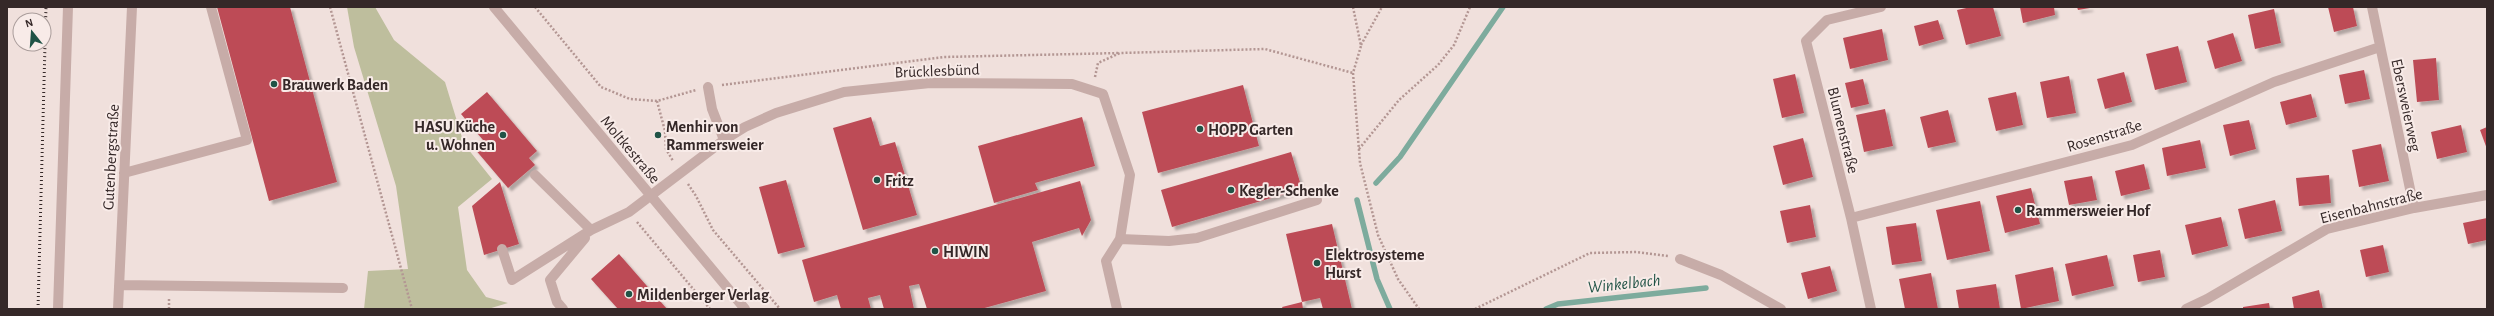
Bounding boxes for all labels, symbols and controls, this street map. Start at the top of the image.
north arrow [12,12,52,52]
text: N [24,17,34,29]
street label: Ebersweierweg [2388,57,2424,153]
street label: Brücklesbünd [894,62,980,80]
place label: Brauwerk Baden [282,77,388,93]
marker: Brauwerk Baden [269,79,279,89]
street label: Blumenstraße [1825,85,1862,175]
street label: Gutenbergstraße [100,104,122,210]
street label: Moltkestraße [597,113,663,187]
street label: Rosenstraße [2065,117,2144,155]
place label: HASU Küche u. Wohnen [414,119,495,153]
place label: Menhir von Rammersweier [666,119,764,153]
place label: HOPP Garten [1208,122,1293,138]
marker: HOPP Garten [1195,124,1205,134]
marker: HASU Küche u. Wohnen [498,130,508,140]
marker: Menhir von Rammersweier [653,130,663,140]
place label: Fritz [885,173,914,189]
marker: Fritz [872,175,882,185]
place label: Kegler-Schenke [1239,183,1339,199]
marker: Kegler-Schenke [1226,185,1236,195]
street label: Eisenbahnstraße [2318,186,2424,226]
place label: Rammersweier Hof [2026,203,2151,219]
marker: Rammersweier Hof [2013,205,2023,215]
place label: HIWIN [943,244,989,260]
marker: HIWIN [930,246,940,256]
place label: Elektrosysteme Hurst [1325,247,1425,281]
marker: Elektrosysteme Hurst [1312,258,1322,268]
water label: Winkelbach [1587,271,1661,296]
place label: Mildenberger Verlag [637,287,770,303]
marker: Mildenberger Verlag [624,289,634,299]

